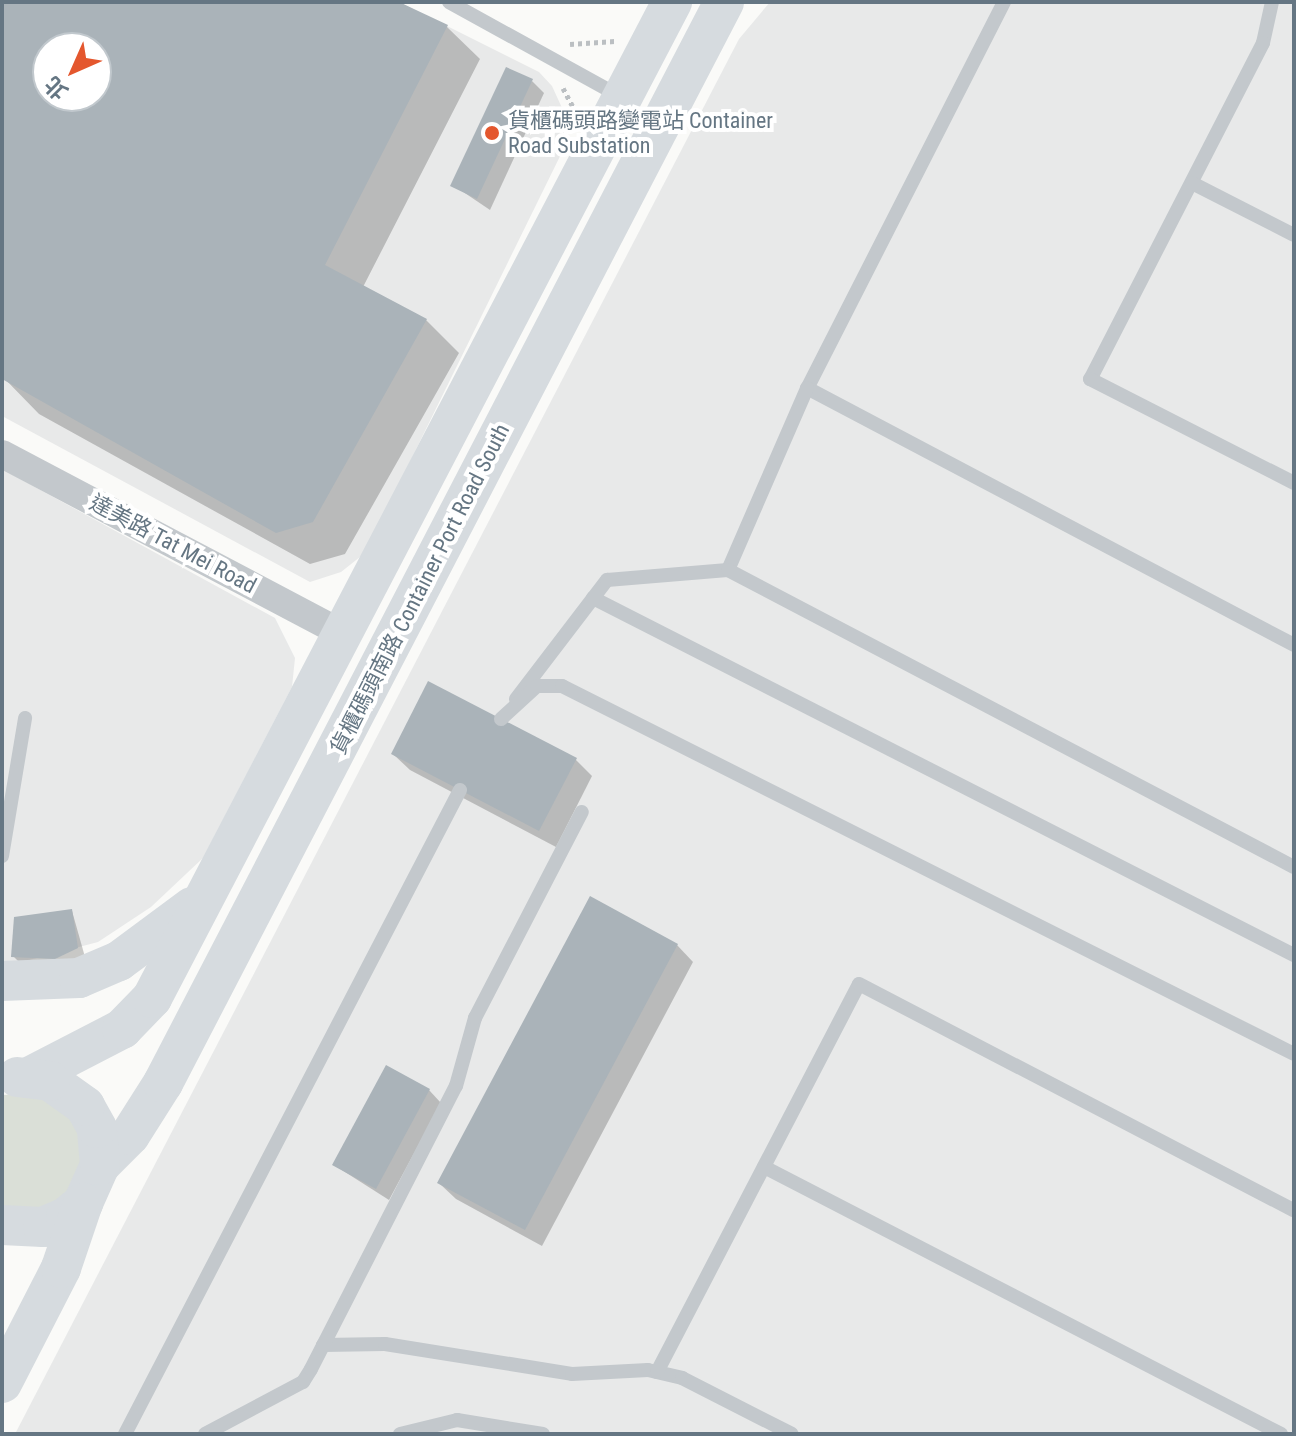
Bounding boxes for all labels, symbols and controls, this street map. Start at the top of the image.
north arrow [32,32,112,112]
text: 北 [39,71,73,105]
place label: 貨櫃碼頭路變電站 Container Road Substation [508,107,773,158]
marker: 貨櫃碼頭路變電站 Container Road Substation [483,124,501,142]
street label: 貨櫃碼頭南路 Container Port Road South [325,419,515,759]
street label: 達美路 Tat Mei Road [85,489,261,599]

